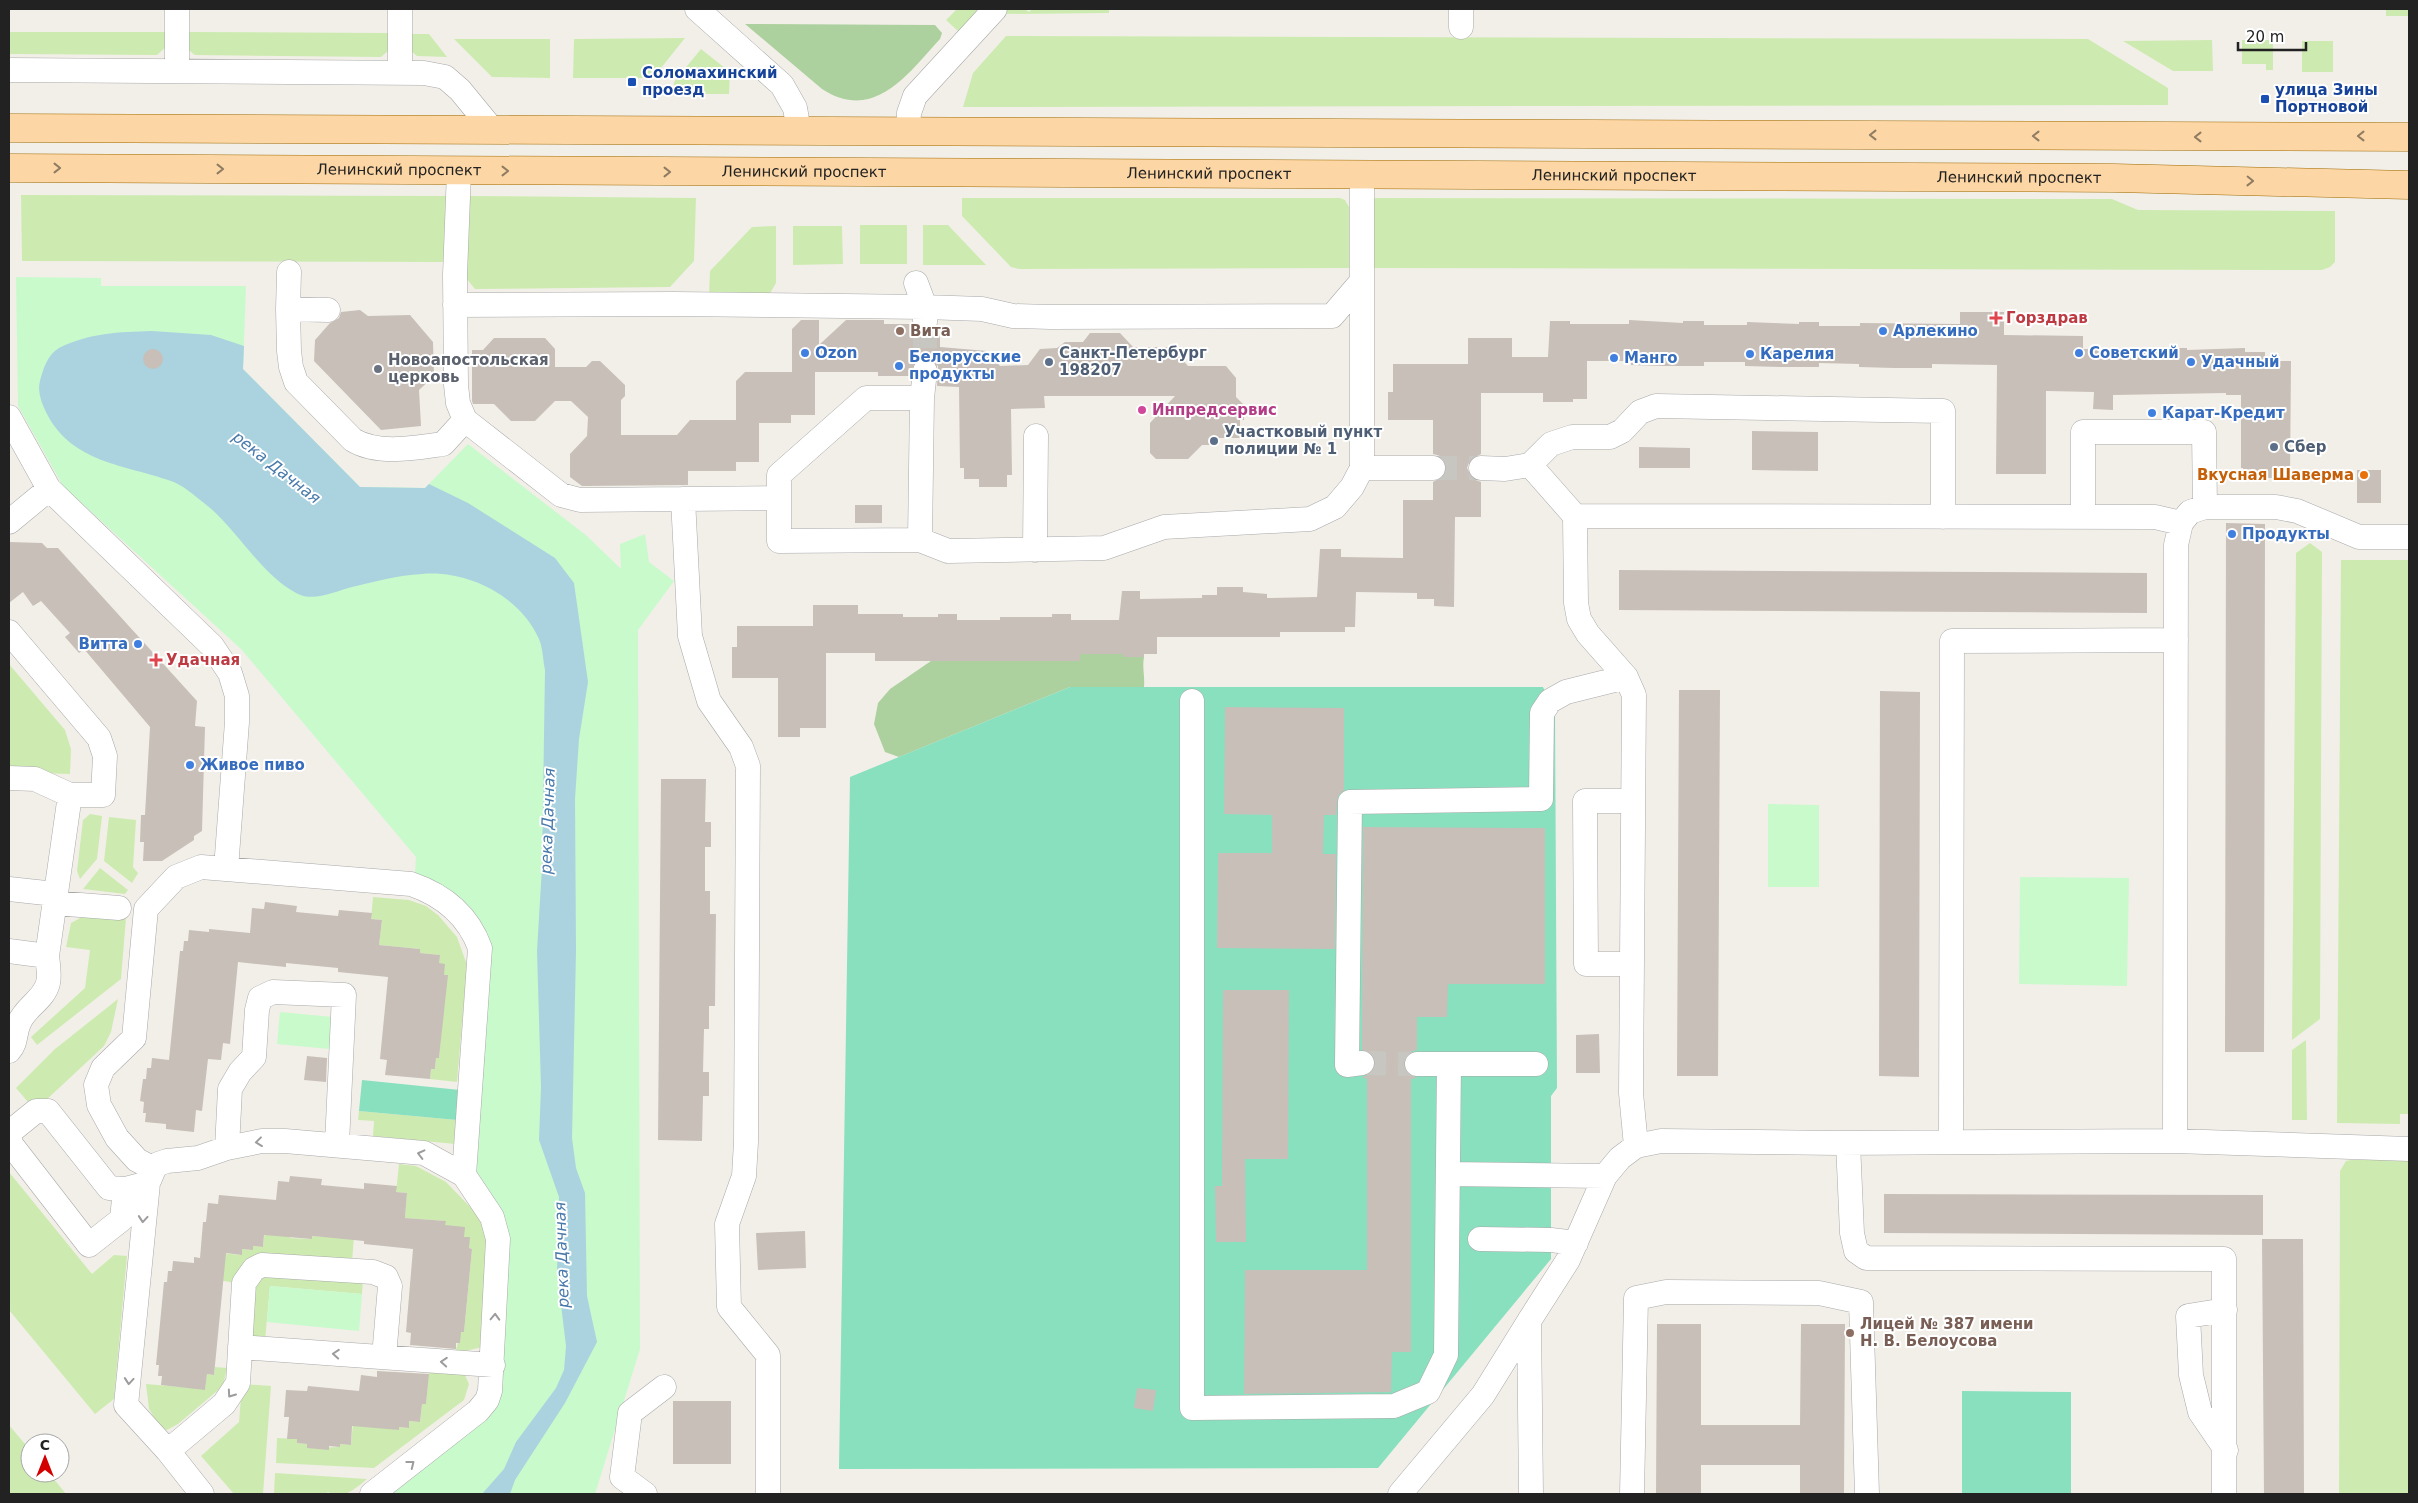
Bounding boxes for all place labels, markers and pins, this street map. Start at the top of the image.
place label: Соломахинский проезд [642,64,778,99]
marker: Соломахинский проезд [626,76,638,88]
place label: улица Зины Портновой [2275,81,2378,116]
marker: улица Зины Портновой [2259,93,2271,105]
place label: Горздрав [2006,309,2088,327]
marker: Горздрав [1990,312,2002,324]
place label: Вита [910,322,951,340]
place label: Арлекино [1893,322,1978,340]
marker: Вита [894,325,906,337]
marker: Арлекино [1877,325,1889,337]
place label: Ozon [815,344,857,362]
place label: Санкт-Петербург 198207 [1059,344,1207,379]
place label: Советский [2089,344,2179,362]
place label: Карелия [1760,345,1834,363]
marker: Ozon [799,347,811,359]
marker: Советский [2073,347,2085,359]
place label: Белорусские продукты [909,348,1021,383]
marker: Карелия [1744,348,1756,360]
place label: Манго [1624,349,1678,367]
place label: Новоапостольская церковь [388,351,549,386]
marker: Манго [1608,352,1620,364]
place label: Удачный [2201,353,2280,371]
marker: Санкт-Петербург 198207 [1043,356,1055,368]
marker: Удачный [2185,356,2197,368]
marker: Белорусские продукты [893,360,905,372]
marker: Новоапостольская церковь [372,363,384,375]
place label: Инпредсервис [1152,401,1277,419]
marker: Инпредсервис [1136,404,1148,416]
place label: Карат-Кредит [2162,404,2285,422]
marker: Карат-Кредит [2146,407,2158,419]
place label: Участковый пункт полиции № 1 [1224,423,1383,458]
marker: Участковый пункт полиции № 1 [1208,435,1220,447]
place label: Сбер [2284,438,2327,456]
marker: Сбер [2268,441,2280,453]
place label: Вкусная Шаверма [2197,466,2354,484]
marker: Вкусная Шаверма [2358,469,2370,481]
place label: Продукты [2242,525,2330,543]
marker: Продукты [2226,528,2238,540]
place label: Витта [79,635,128,653]
marker: Витта [132,638,144,650]
place label: Удачная [166,651,240,669]
marker: Удачная [150,654,162,666]
place label: Живое пиво [200,756,305,774]
marker: Живое пиво [184,759,196,771]
place label: Лицей № 387 имени Н. В. Белоусова [1860,1315,2034,1350]
marker: Лицей № 387 имени Н. В. Белоусова [1844,1327,1856,1339]

